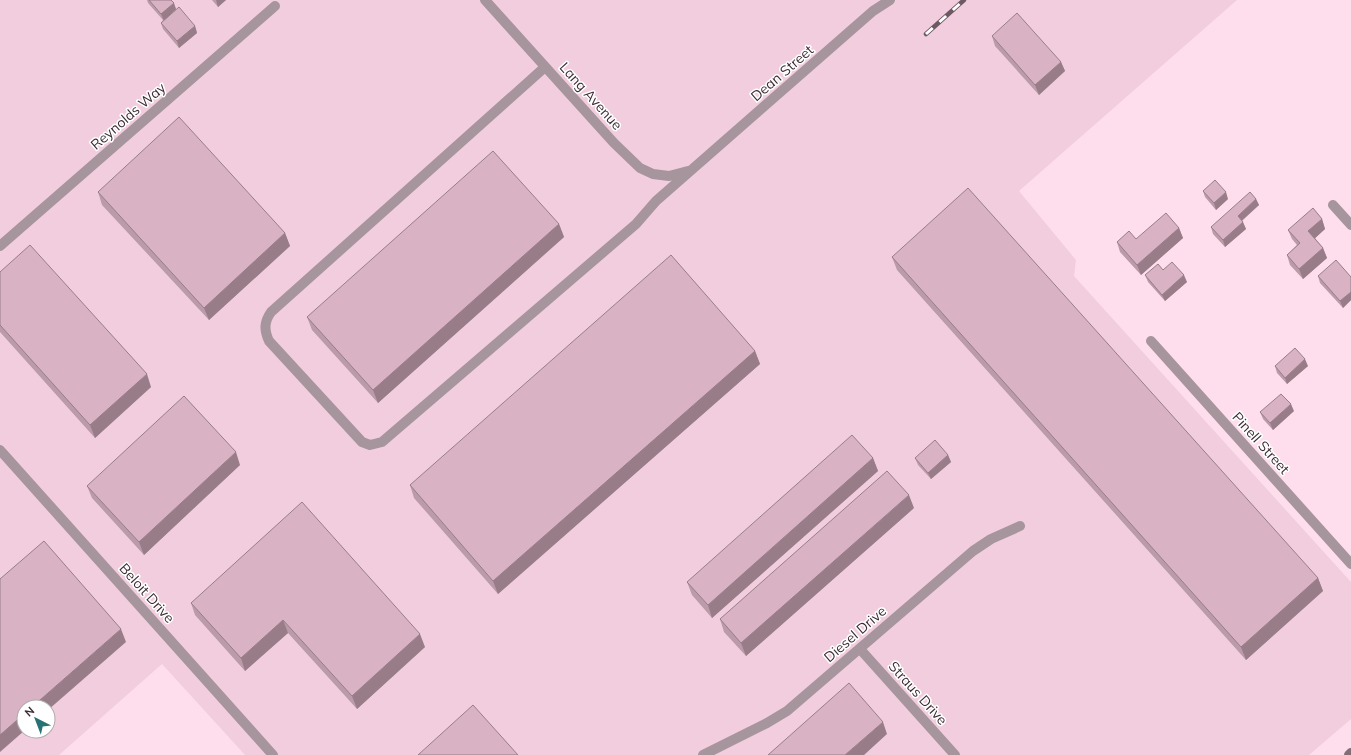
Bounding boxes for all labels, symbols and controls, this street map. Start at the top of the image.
street label: Dean Street [747,41,817,105]
street label: Lang Avenue [556,58,626,134]
street label: Reynolds Way [87,78,170,153]
street label: Pinell Street [1228,408,1294,478]
street label: Beloit Drive [115,559,179,627]
street label: Diesel Drive [820,602,890,666]
street label: Straus Drive [885,657,951,729]
north arrow [16,699,56,739]
text: N [22,704,37,720]

